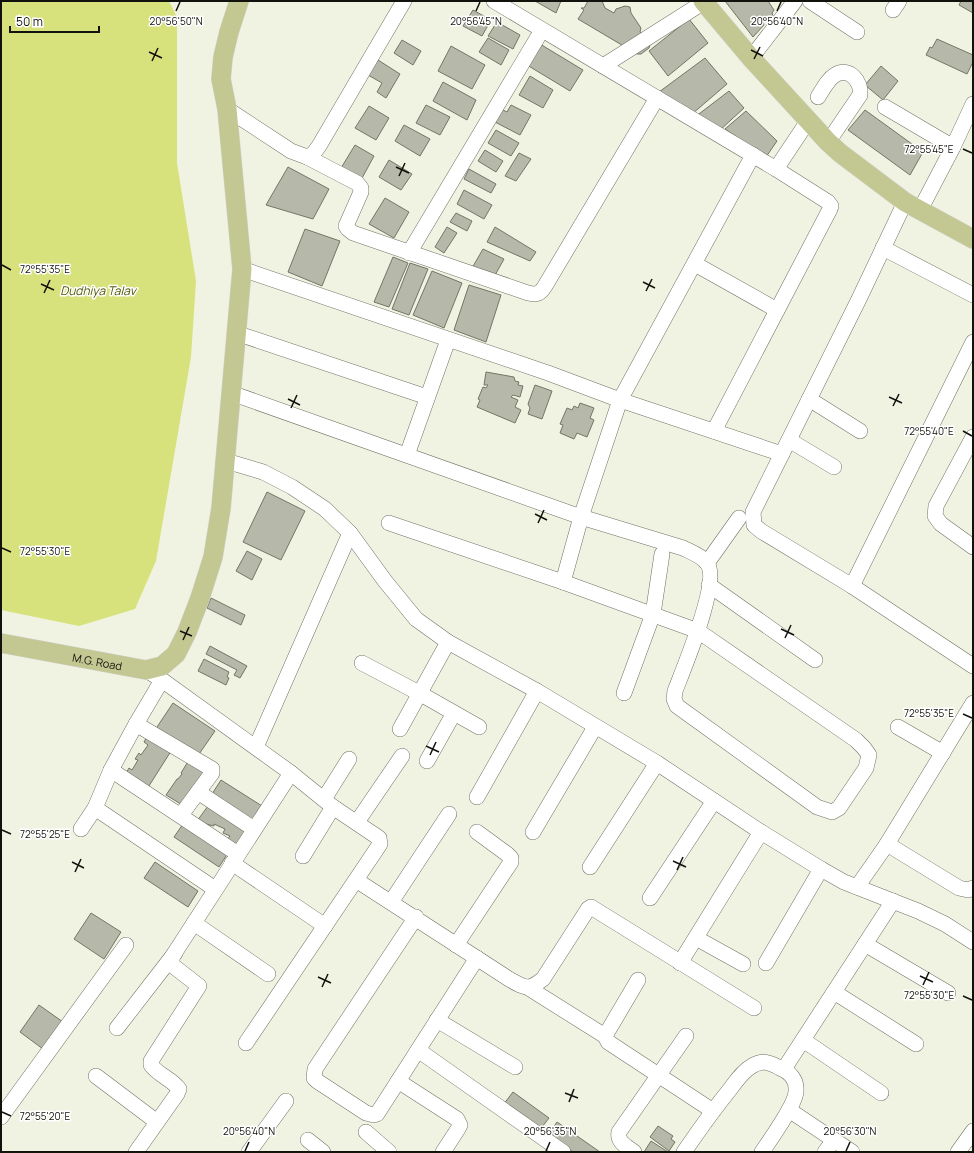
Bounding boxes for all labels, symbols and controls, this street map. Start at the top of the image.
scale bar [10,8,99,34]
text: 50 m [16,13,43,30]
text: 20°56'50"N [149,14,203,28]
text: 20°56'45"N [450,14,502,28]
text: 20°56'40"N [751,14,803,28]
text: 72°55'45"E [905,142,954,156]
text: 72°55'35"E [20,262,70,276]
water label: Dudhiya Talav [60,282,138,299]
text: 72°55'40"E [904,424,954,438]
text: 72°55'30"E [20,544,70,558]
street label: M.G. Road [71,649,123,673]
text: 72°55'35"E [904,706,954,720]
text: 72°55'25"E [20,827,70,841]
text: 72°55'30"E [904,988,954,1002]
text: 72°55'20"E [20,1109,70,1123]
text: 20°56'40"N [223,1124,275,1138]
text: 20°56'35"N [524,1124,576,1138]
text: 20°56'30"N [824,1124,877,1138]

